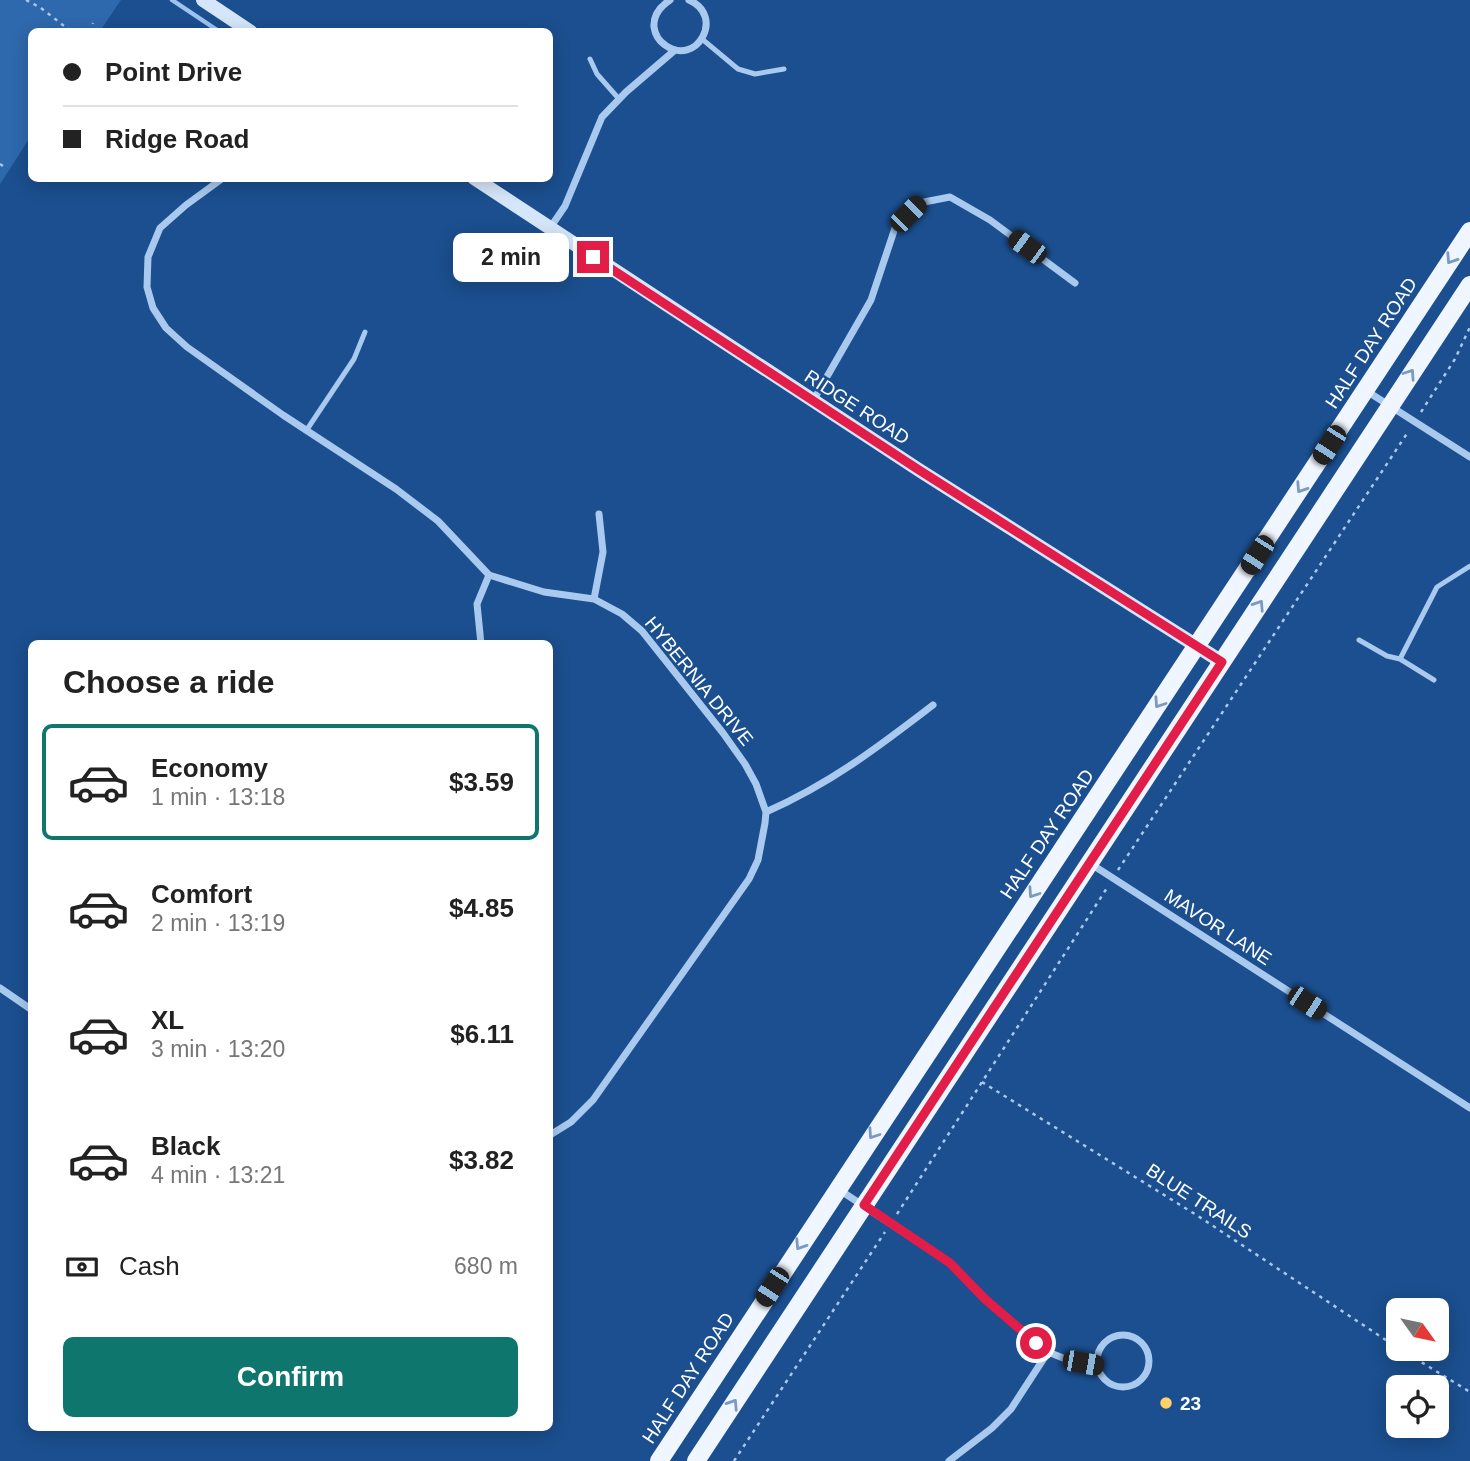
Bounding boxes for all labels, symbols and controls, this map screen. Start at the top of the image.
text: Point Drive [105,57,242,87]
text: Ridge Road [105,124,249,154]
car [886,192,931,236]
car [1004,226,1051,268]
callout: 2 min [453,232,568,282]
route end [577,241,609,273]
text: 2 min [481,244,541,270]
one-way arrow [1447,251,1460,264]
street label: HALF DAY ROAD [1321,274,1421,412]
street label: RIDGE ROAD [801,365,913,449]
one-way arrow [1402,369,1415,382]
car [1309,422,1350,468]
one-way arrow [1296,481,1309,494]
car [1237,532,1278,578]
one-way arrow [1251,600,1263,613]
street label: HYBERNIA DRIVE [641,612,757,750]
text: Choose a ride [63,664,275,700]
one-way arrow [1155,696,1168,709]
icon: car [67,751,130,814]
text: Economy [151,753,268,783]
street label: HALF DAY ROAD [996,765,1098,903]
text: $3.59 [449,767,514,797]
text: 1 min · 13:18 [151,784,285,810]
icon: car [67,877,130,940]
text: Comfort [151,879,252,909]
one-way arrow [1028,885,1041,898]
street label: MAVOR LANE [1161,885,1275,969]
text: $4.85 [449,893,514,923]
text: 2 min · 13:19 [151,910,285,936]
car [1284,983,1331,1023]
icon: car [67,1003,130,1066]
text: XL [151,1005,184,1035]
text: $6.11 [450,1019,514,1049]
text: 3 min · 13:20 [151,1036,285,1062]
one-way arrow [869,1126,881,1139]
icon: car [67,1129,130,1192]
text: Black [151,1131,220,1161]
text: $3.82 [449,1145,514,1175]
street label: BLUE TRAILS [1143,1159,1255,1243]
text: 4 min · 13:21 [151,1162,285,1188]
one-way arrow [796,1237,808,1250]
icon: cash [63,1248,101,1286]
text: Cash [119,1251,180,1281]
text: 680 m [454,1253,518,1279]
car [752,1264,793,1310]
north arrow [1386,1298,1449,1362]
map controls [1386,1298,1449,1438]
street label: HALF DAY ROAD [638,1309,738,1447]
route start [1020,1327,1052,1359]
button: Confirm [63,1337,518,1417]
car [1061,1349,1106,1377]
button: locate [1386,1375,1449,1438]
place label: 23 [1180,1393,1201,1414]
marker: 23 [1158,1395,1174,1411]
one-way arrow [725,1399,738,1412]

